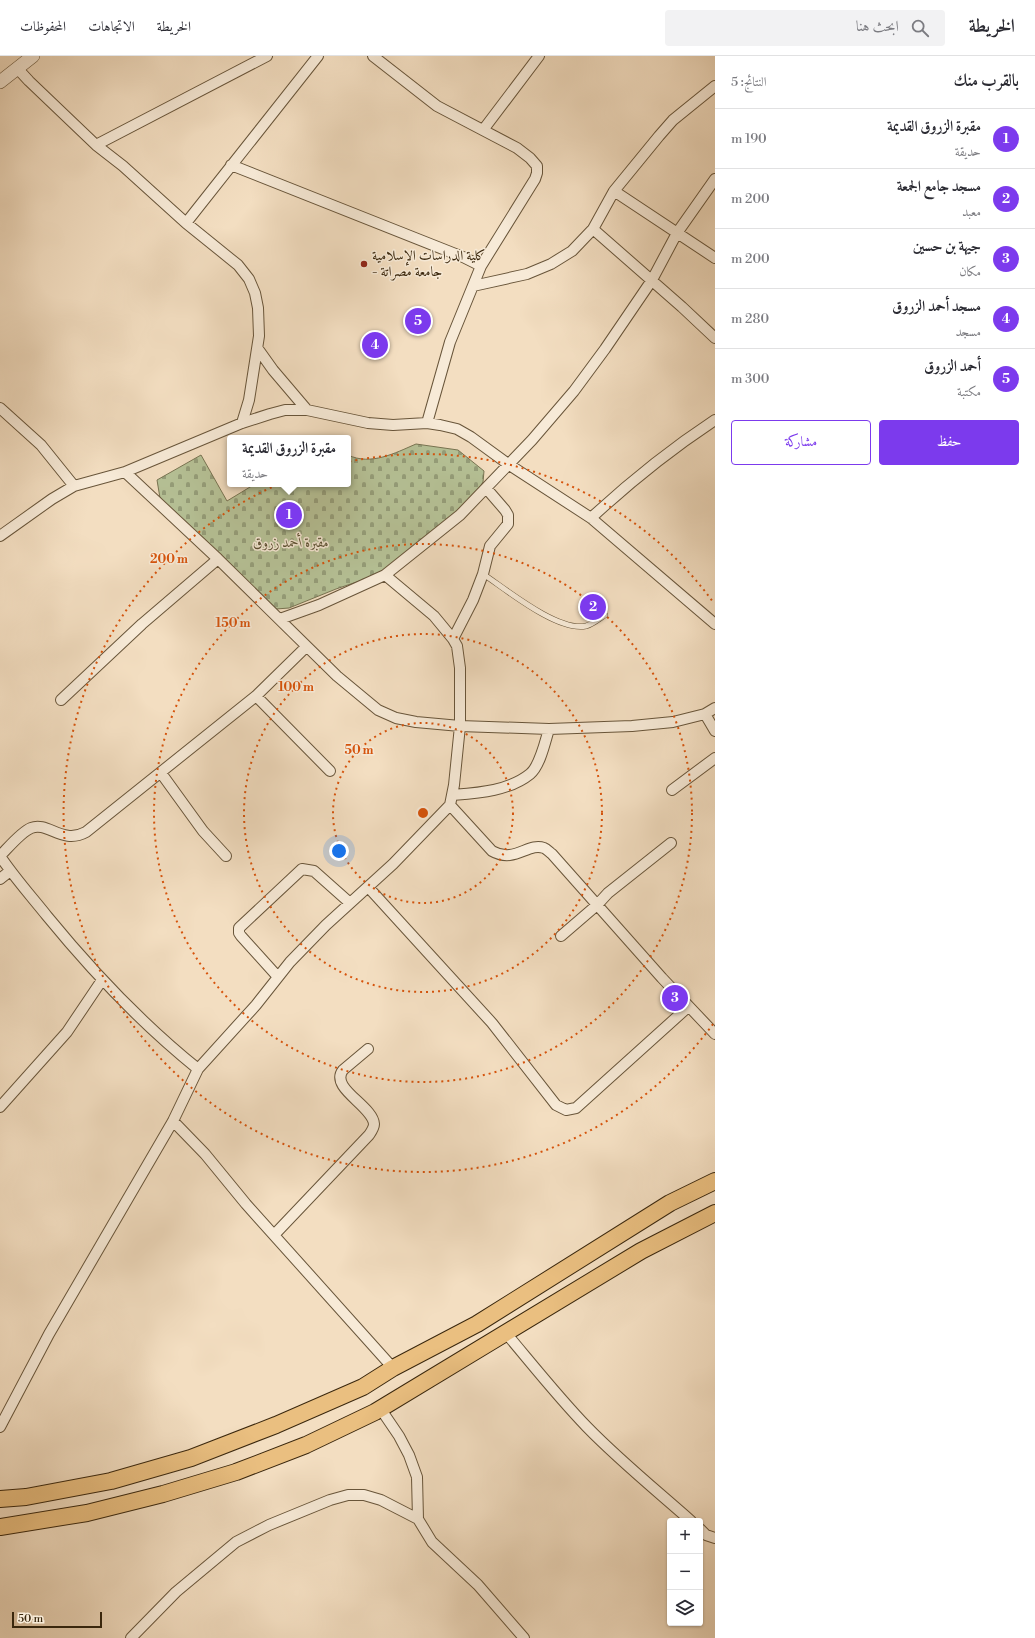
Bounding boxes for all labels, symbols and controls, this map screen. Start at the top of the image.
search box [665,10,945,46]
text: الخريطة [969,14,1015,38]
text: ابحث هنا [856,17,899,36]
icon: search [909,17,931,39]
text: المحفوظات [20,18,66,36]
text: الاتجاهات [88,18,135,36]
text: الخريطة [157,18,191,36]
text: بالقرب منك [953,70,1019,92]
text: النتائج: 5 [731,74,767,90]
text: مقبرة الزروق القديمة [887,117,981,136]
text: 190 m [731,131,767,147]
text: 1 [1003,131,1009,147]
text: حديقة [955,144,981,160]
text: مسجد جامع الجمعة [897,177,981,196]
text: 200 m [731,191,770,207]
text: 2 [1002,191,1010,207]
text: معبد [962,204,981,220]
text: جيهة بن حسين [913,237,981,256]
place label: كلية الدراسات الإسلامية - جامعة مصراتة [372,247,486,281]
text: 200 m [731,251,770,267]
text: 3 [1002,251,1010,267]
marker: كلية الدراسات الإسلامية - جامعة مصراتة [359,259,369,269]
text: مكان [959,264,981,280]
text: مسجد أحمد الزروق [892,297,981,316]
pin: 5 [405,306,431,336]
text: 280 m [731,311,769,327]
text: 4 [1002,311,1010,327]
text: مسجد [955,324,981,340]
pin: 4 [362,330,388,360]
text: أحمد الزروق [924,357,981,376]
text: 300 m [731,371,770,387]
text: 5 [1002,371,1010,387]
text: مكتبة [957,384,981,400]
button: مشاركة [731,420,871,465]
button: حفظ [879,420,1019,465]
popup [227,435,351,487]
text: مقبرة الزروق القديمة [242,439,336,458]
text: حديقة [242,466,268,482]
pin: 1 [276,500,302,530]
park label: مقبرة أحمد زروق [253,532,329,552]
text: 200 m [150,552,188,567]
pin: 2 [580,592,606,622]
text: 150 m [216,616,250,631]
text: 100 m [278,680,314,695]
text: 50 m [344,743,374,758]
centre of rings [416,806,430,820]
your location [329,841,349,861]
pin: 3 [662,983,688,1013]
map controls [667,1518,703,1626]
button: + [667,1518,703,1554]
button: − [667,1554,703,1590]
button: layers [667,1590,703,1626]
scale bar [12,1610,102,1629]
text: 50 m [18,1612,43,1626]

